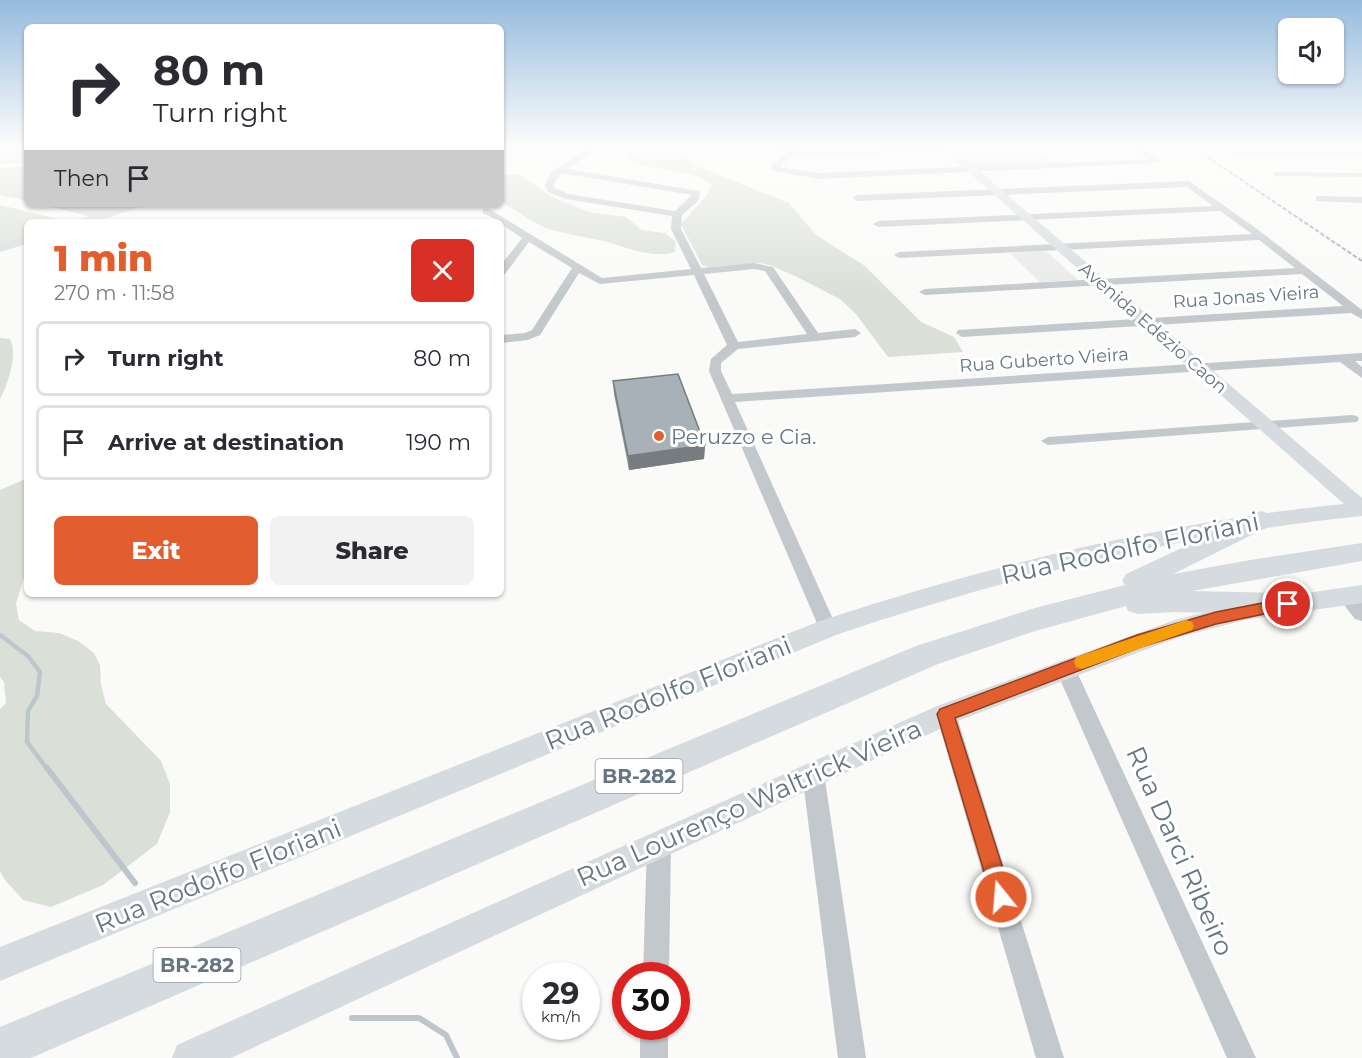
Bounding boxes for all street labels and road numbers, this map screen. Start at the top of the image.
street label: Avenida Edézio Caon [1074,258,1232,398]
street label: Rua Jonas Vieira [1172,281,1320,313]
street label: Rua Guberto Vieira [958,343,1130,377]
street label: Rua Rodolfo Floriani [998,505,1262,591]
street label: Rua Rodolfo Floriani [540,629,796,757]
street label: Rua Lourenço Waltrick Vieira [571,712,927,894]
street label: Rua Darci Ribeiro [1119,741,1241,961]
road number: BR-282 [596,759,682,793]
street label: Rua Rodolfo Floriani [90,812,346,940]
road number: BR-282 [154,948,240,982]

